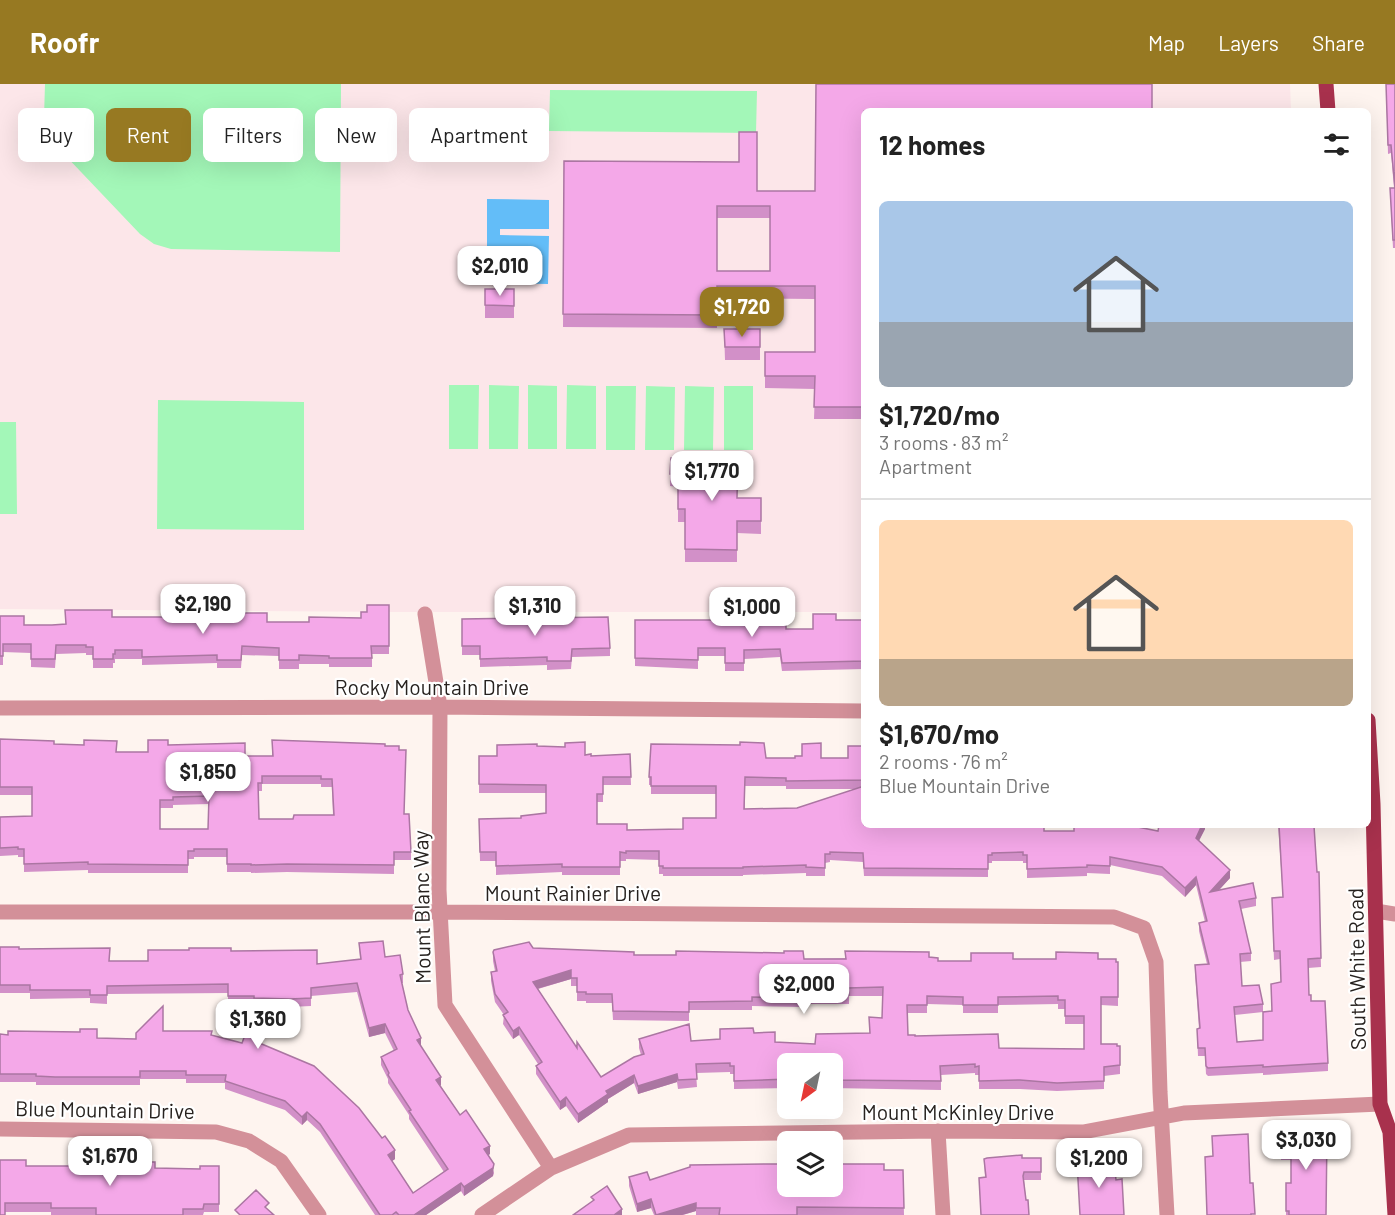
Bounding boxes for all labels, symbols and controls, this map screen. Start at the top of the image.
text: Roofr [30,25,99,59]
text: Map [1148,30,1185,55]
text: Layers [1218,30,1279,55]
text: Share [1312,30,1365,55]
chip: Buy [18,108,94,162]
chip: Rent [106,108,191,162]
chip: Filters [203,108,303,162]
chip: New [315,108,397,162]
chip: Apartment [409,108,549,162]
icon: filters [1320,128,1353,161]
text: 12 homes [879,129,985,160]
icon: home [1062,240,1170,348]
pin: $2,010 [451,246,549,297]
text: $2,010 [471,253,529,277]
pin: $1,720 [693,287,791,338]
text: $1,720 [714,294,770,318]
text: $1,720/mo [879,399,1000,430]
text: 3 rooms · 83 m² [879,430,1008,454]
pin: $1,770 [663,451,761,502]
text: Apartment [879,454,972,478]
text: $1,770 [684,458,740,482]
icon: home [1062,559,1170,667]
pin: $2,190 [154,584,252,635]
pin: $1,310 [486,586,584,637]
pin: $1,000 [703,587,801,638]
text: $2,190 [174,591,232,615]
text: $1,310 [508,593,562,617]
text: $1,000 [723,594,781,618]
street label: Rocky Mountain Drive [335,674,529,699]
text: $1,670/mo [879,718,999,749]
text: 2 rooms · 76 m² [879,749,1008,773]
pin: $1,850 [159,752,257,803]
text: $1,850 [180,759,236,783]
text: Blue Mountain Drive [879,773,1050,797]
street label: Mount Blanc Way [407,830,435,984]
street label: Mount Rainier Drive [485,880,661,905]
street label: South White Road [1342,888,1370,1050]
pin: $2,000 [755,964,853,1015]
text: $2,000 [773,971,835,995]
pin: $1,360 [209,999,307,1050]
text: $1,360 [230,1006,286,1030]
north arrow [777,1053,843,1119]
map controls [777,1053,843,1197]
street label: Blue Mountain Drive [15,1095,195,1123]
street label: Mount McKinley Drive [862,1099,1054,1124]
pin: $3,030 [1257,1120,1355,1171]
text: $3,030 [1276,1127,1336,1151]
button: layers [777,1131,843,1197]
pin: $1,670 [61,1136,159,1187]
pin: $1,200 [1050,1138,1148,1189]
text: $1,670 [82,1143,138,1167]
text: $1,200 [1070,1145,1128,1169]

